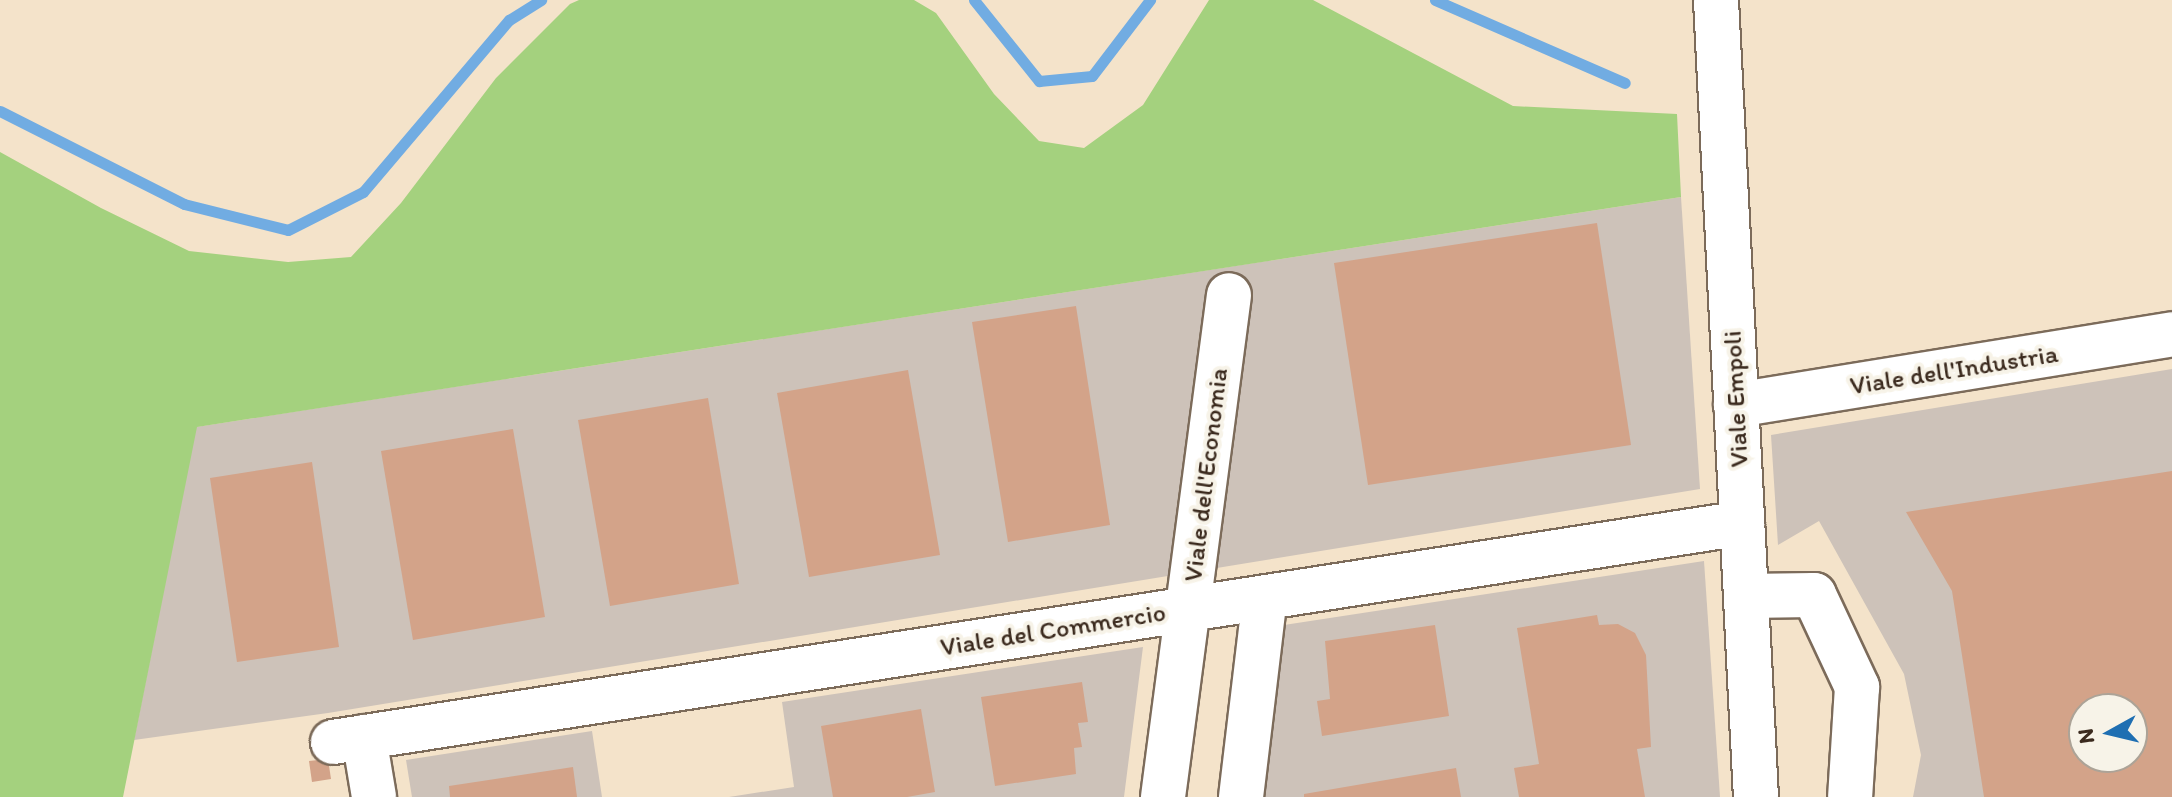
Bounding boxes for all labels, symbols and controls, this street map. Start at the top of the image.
street label: Viale Empoli [1717,330,1755,468]
street label: Viale dell'Industria [1847,338,2061,402]
street label: Viale dell'Economia [1177,366,1235,584]
street label: Viale del Commercio [938,597,1168,663]
north arrow [2068,693,2148,773]
text: N [2071,727,2100,745]

